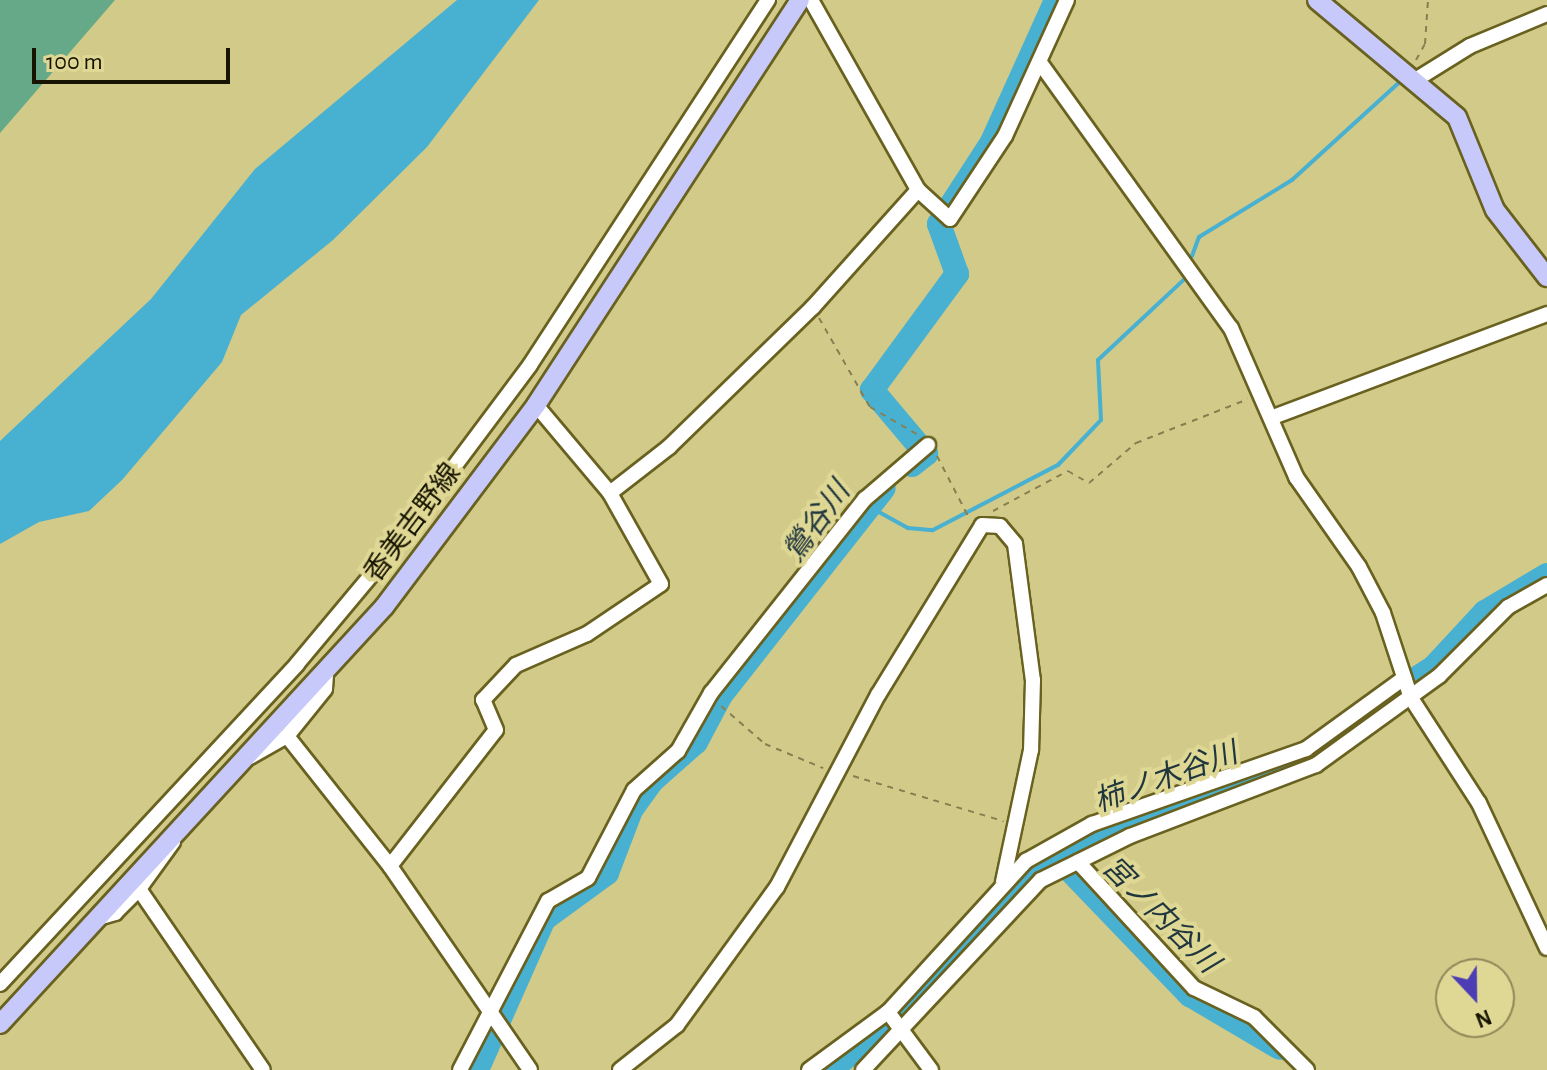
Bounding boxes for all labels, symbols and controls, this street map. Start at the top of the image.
scale bar [36,32,234,82]
text: 100 m [46,50,103,74]
street label: 香美吉野線 [357,457,469,589]
water label: 鶯谷川 [776,475,858,569]
water label: 柿ノ木谷川 [1089,735,1243,821]
water label: 宮ノ内谷川 [1094,849,1226,981]
north arrow [1435,958,1515,1038]
text: N [1472,1005,1494,1031]

